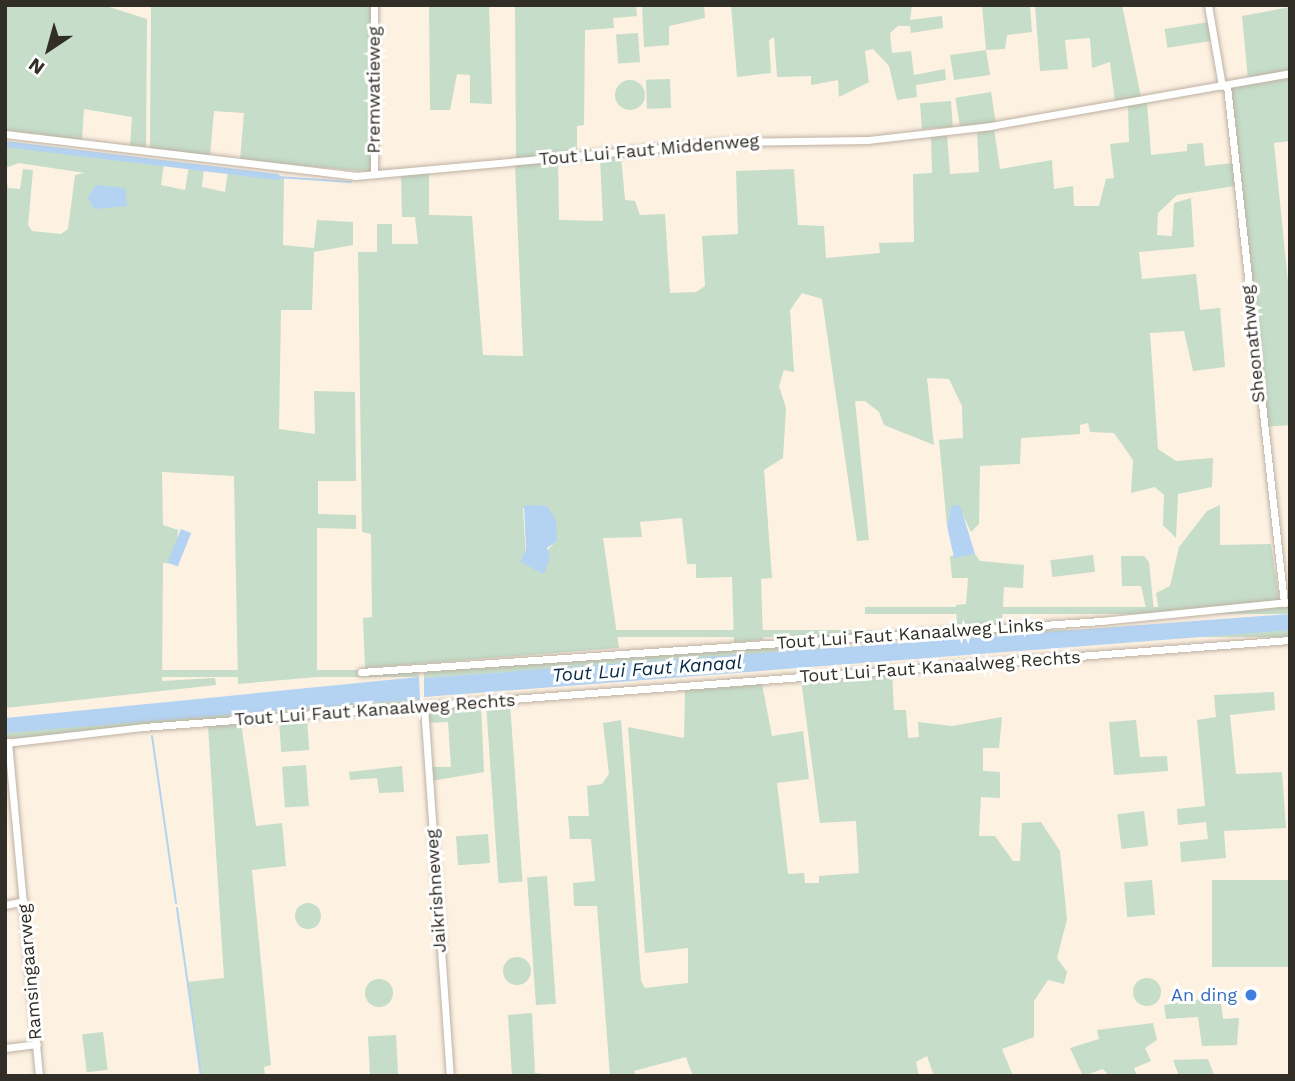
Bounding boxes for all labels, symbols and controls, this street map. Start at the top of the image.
north arrow [14,14,84,84]
street label: Premwatieweg [363,26,385,154]
text: N [24,53,49,80]
street label: Tout Lui Faut Middenweg [538,130,760,170]
street label: Sheonathweg [1236,284,1270,404]
street label: Tout Lui Faut Kanaalweg Links [776,614,1044,654]
street label: Tout Lui Faut Kanaalweg Rechts [799,646,1081,688]
water label: Tout Lui Faut Kanaal [551,651,743,687]
street label: Tout Lui Faut Kanaalweg Rechts [234,689,516,731]
street label: Jaikrishneweg [421,828,451,954]
street label: Ramsingaarweg [13,903,47,1041]
place label: An ding [1171,984,1237,1006]
marker: An ding [1243,987,1259,1003]

